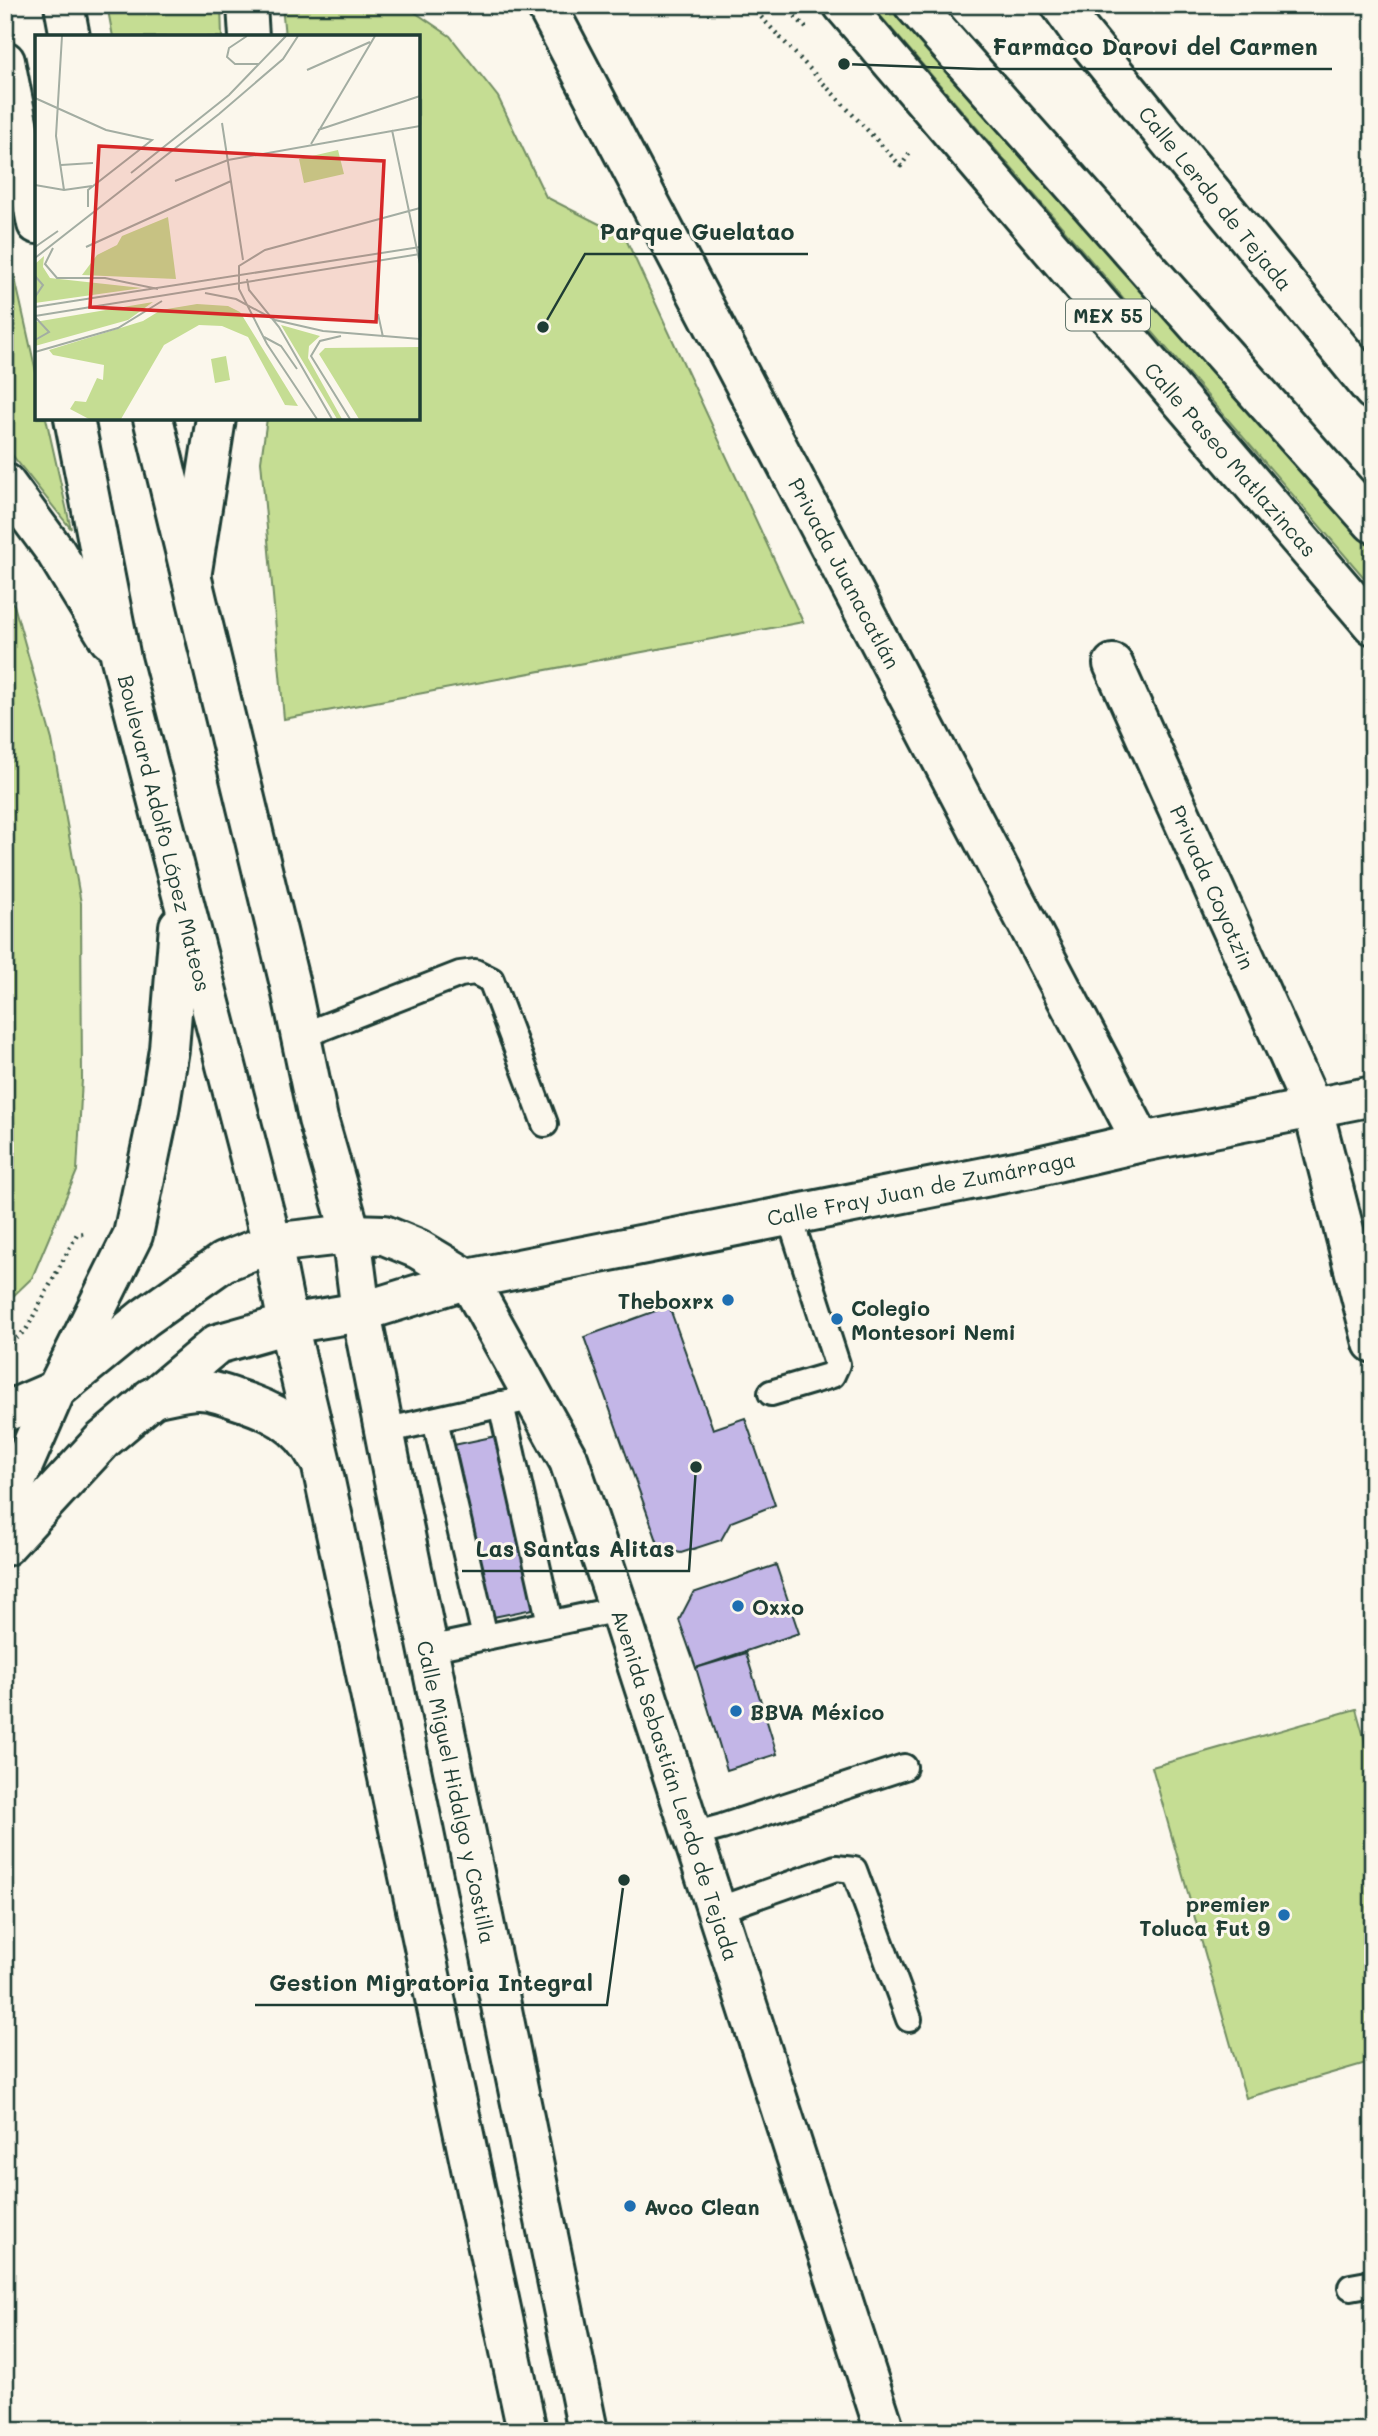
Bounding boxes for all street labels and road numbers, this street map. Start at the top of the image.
street label: Calle Lerdo de Tejada [1133,100,1299,296]
road number: MEX 55 [1066,300,1150,330]
street label: Calle Paseo Matlazincas [1139,356,1323,562]
street label: Privada Juanacatlán [783,473,907,673]
street label: Boulevard Adolfo López Mateos [113,672,217,994]
street label: Privada Coyotzin [1165,801,1261,973]
street label: Calle Fray Juan de Zumárraga [764,1145,1078,1231]
street label: Avenida Sebastián Lerdo de Tejada [606,1606,746,1964]
street label: Calle Miguel Hidalgo y Costilla [412,1638,502,1946]

